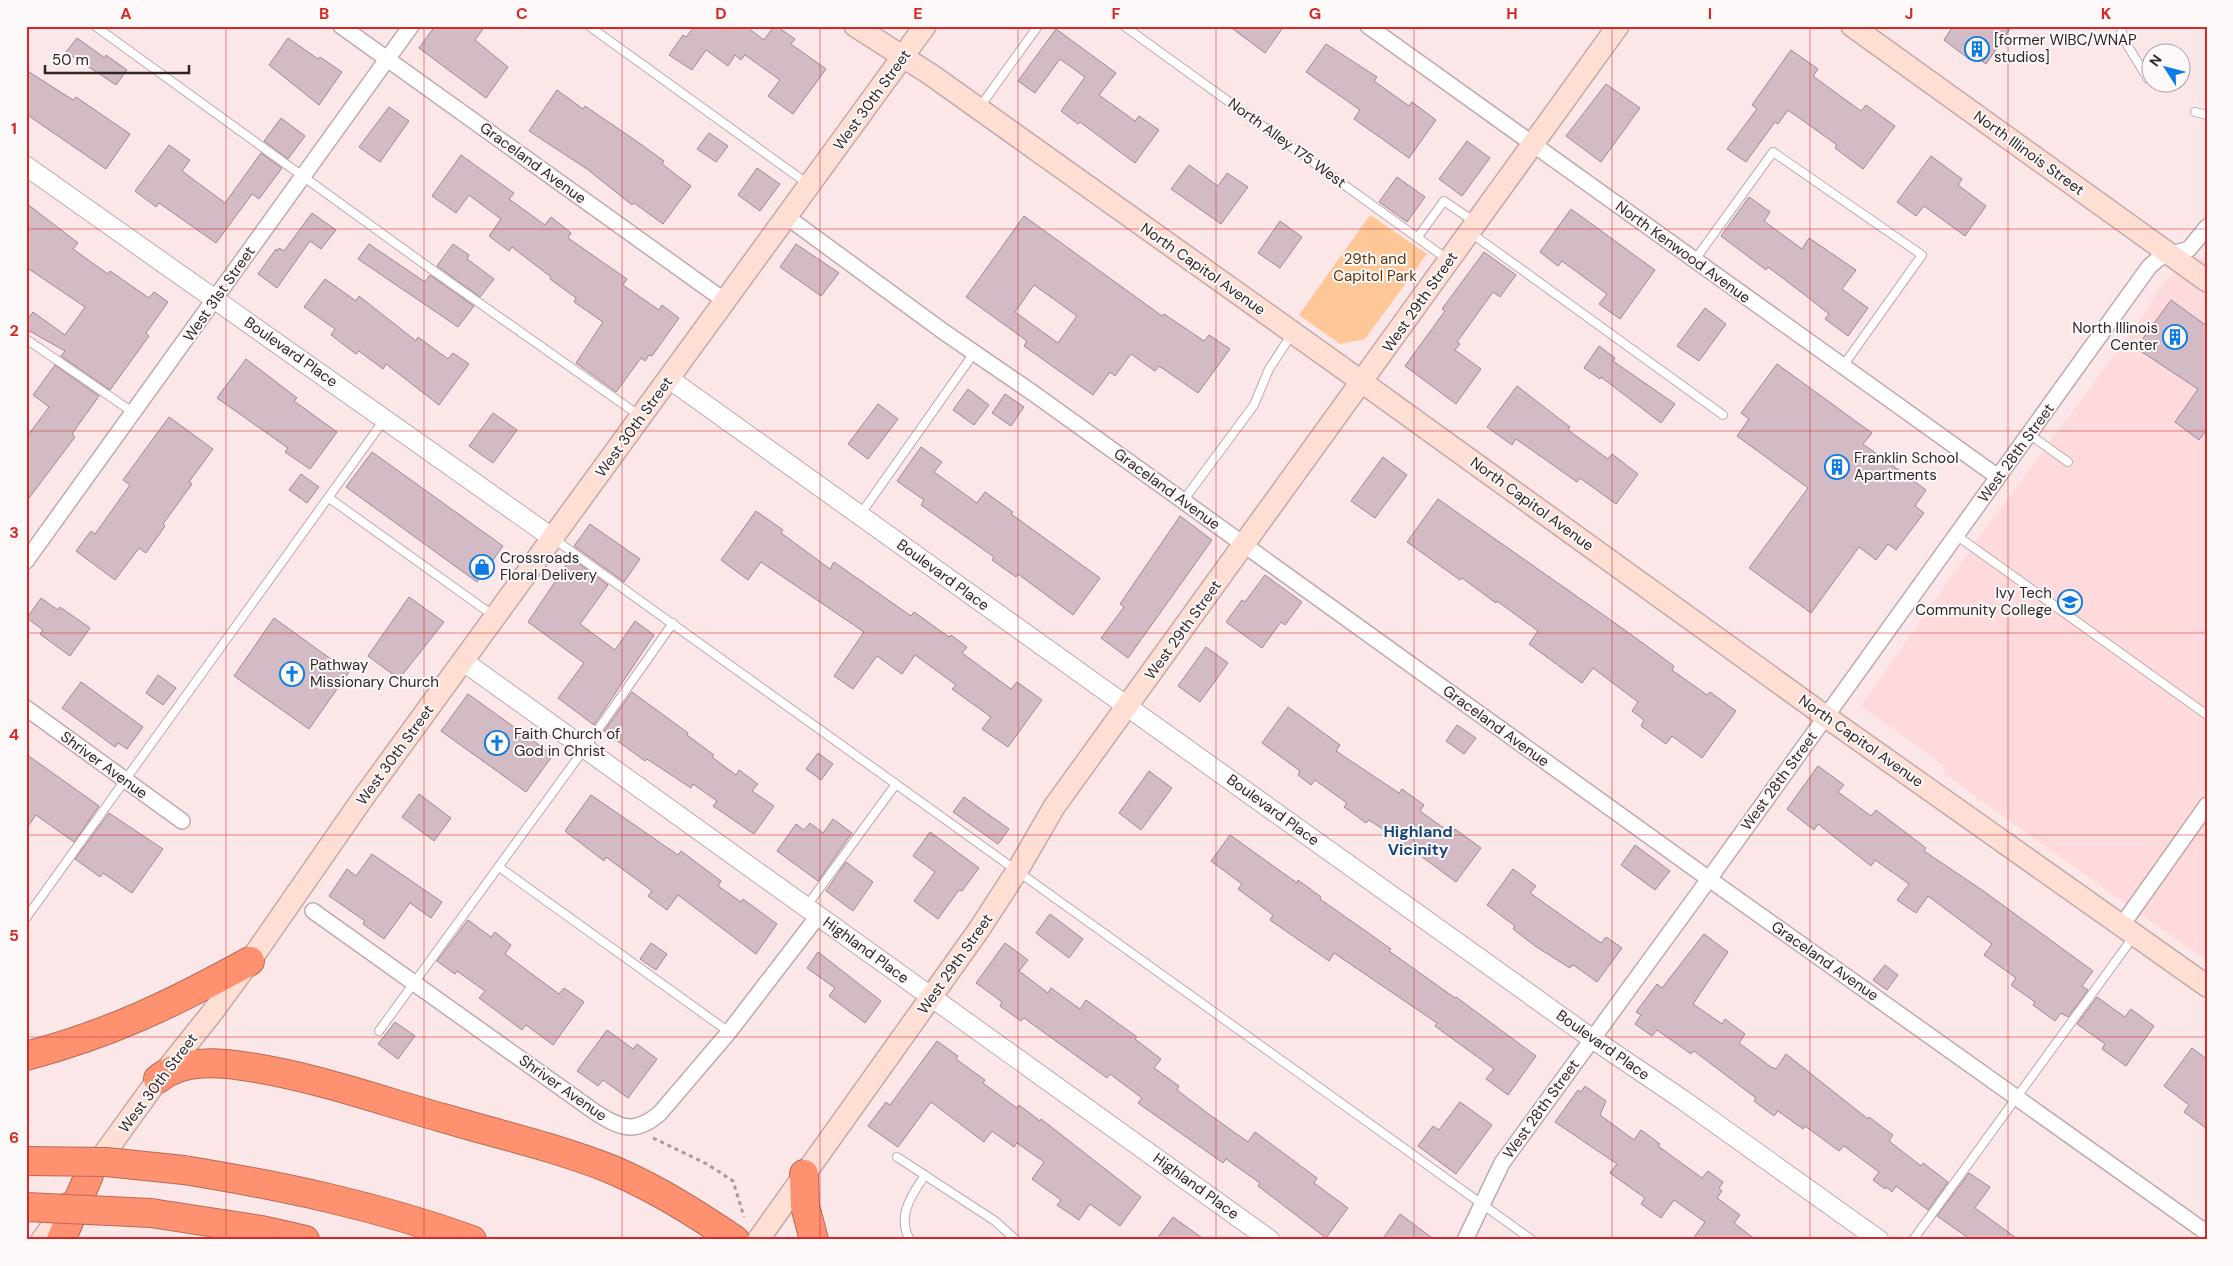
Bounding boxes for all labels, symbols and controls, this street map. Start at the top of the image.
text: A [120,3,132,24]
text: B [319,3,329,24]
text: C [516,3,528,24]
text: D [715,3,727,24]
text: E [913,3,923,24]
text: F [1112,3,1121,24]
text: G [1309,3,1321,24]
text: H [1506,3,1518,24]
text: I [1708,3,1712,24]
text: J [1905,3,1913,24]
text: K [2101,3,2112,24]
place label: [former WIBC/WNAP studios] [1994,30,2137,67]
building icon: [former WIBC/WNAP studios] [1964,36,1990,62]
scale bar [45,42,189,74]
north arrow [2140,42,2190,92]
street label: West 30th Street [829,46,915,154]
text: 50 m [52,50,89,70]
text: N [2145,51,2166,70]
street label: North Alley 175 West [1224,93,1350,193]
street label: North Illinois Street [1970,106,2088,200]
text: 1 [11,118,17,139]
street label: Graceland Avenue [476,118,590,208]
street label: North Kenwood Avenue [1612,196,1754,308]
street label: North Capitol Avenue [1137,218,1269,320]
street label: West 31st Street [179,242,259,346]
street label: West 29th Street [1378,248,1462,356]
park label: 29th and Capitol Park [1333,249,1417,286]
street label: Boulevard Place [240,312,342,392]
place label: North Illinois Center [2072,318,2158,355]
text: 2 [9,320,19,341]
building icon: North Illinois Center [2162,324,2188,350]
street label: West 30th Street [591,373,677,481]
street label: West 28th Street [1973,399,2059,507]
street label: Graceland Avenue [1110,444,1224,534]
place label: Franklin School Apartments [1854,448,1959,485]
street label: North Capitol Avenue [1466,452,1598,556]
building icon: Franklin School Apartments [1824,454,1850,480]
text: 3 [9,522,19,543]
street label: Boulevard Place [893,535,993,615]
place label: Crossroads Floral Delivery [500,548,598,585]
shop icon: Crossroads Floral Delivery [469,554,495,580]
street label: West 29th Street [1140,576,1226,684]
place label: Ivy Tech Community College [1915,583,2052,620]
school or university icon: Ivy Tech Community College [2057,589,2083,615]
place label: Pathway Missionary Church [310,655,439,692]
church icon: Pathway Missionary Church [279,661,305,687]
street label: Graceland Avenue [1439,681,1553,771]
street label: North Capitol Avenue [1795,690,1927,792]
street label: West 30th Street [352,701,438,809]
text: 4 [9,724,19,745]
place label: Faith Church of God in Christ [514,724,620,761]
street label: Shriver Avenue [56,727,152,803]
street label: West 28th Street [1736,727,1822,835]
church icon: Faith Church of God in Christ [484,730,510,756]
street label: Boulevard Place [1223,770,1323,850]
district label: Highland Vicinity [1383,821,1453,860]
street label: West 29th Street [913,910,997,1018]
street label: Highland Place [819,912,913,988]
street label: Graceland Avenue [1767,916,1883,1006]
text: 5 [9,925,19,946]
street label: Boulevard Place [1552,1005,1654,1085]
street label: West 30th Street [114,1029,202,1137]
street label: Shriver Avenue [515,1050,611,1126]
street label: West 28th Street [1498,1055,1584,1163]
text: 6 [9,1127,19,1148]
street label: Highland Place [1149,1148,1243,1224]

